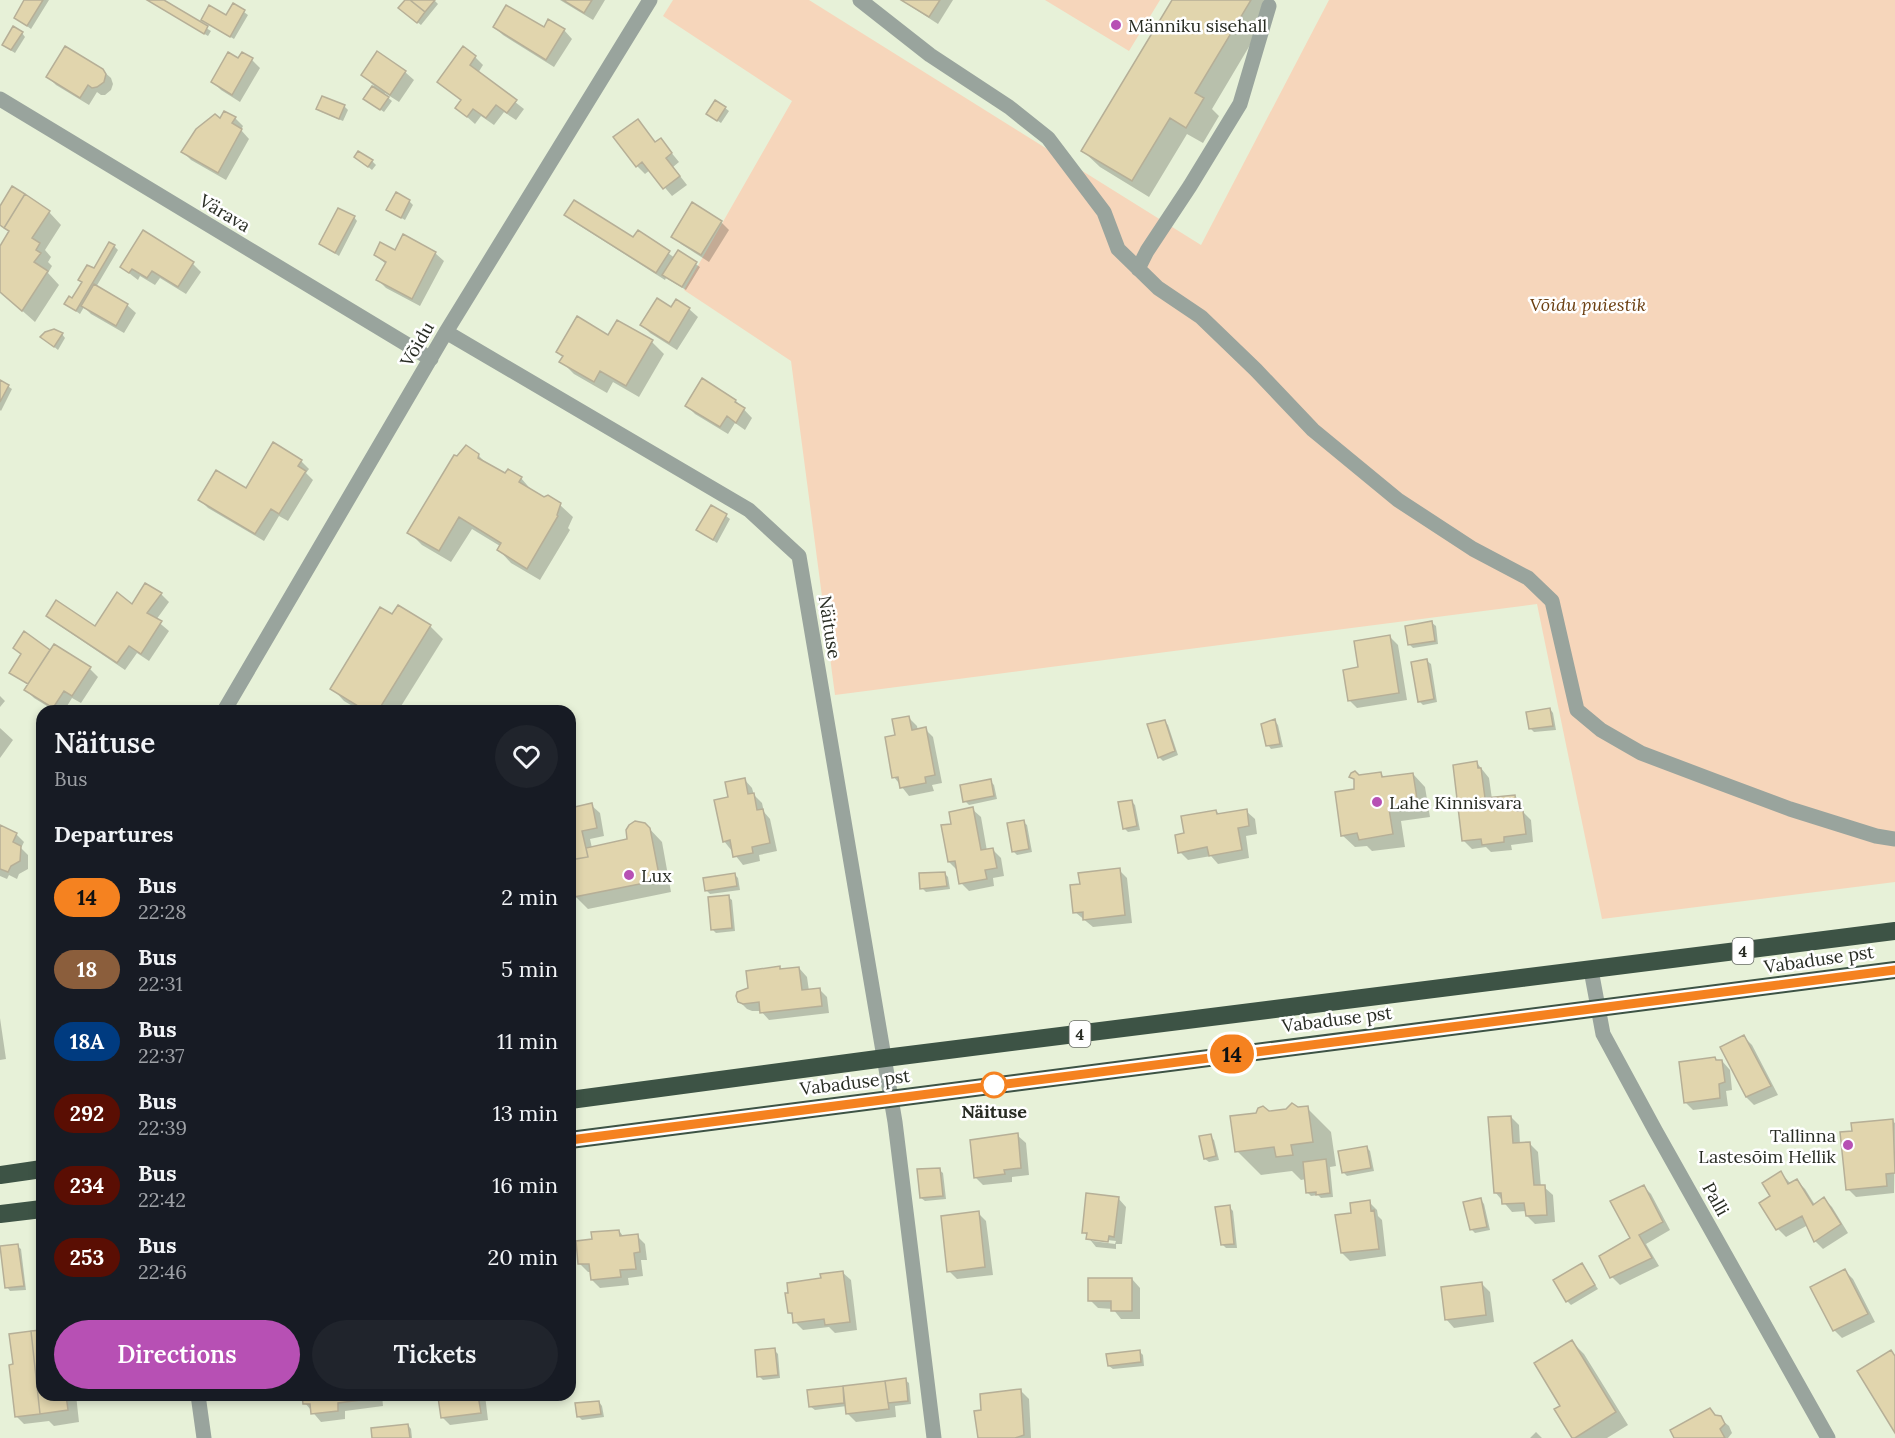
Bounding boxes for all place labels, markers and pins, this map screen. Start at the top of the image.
place label: Männiku sisehall [1128,14,1267,37]
marker: Männiku sisehall [1109,18,1123,32]
place label: Lahe Kinnisvara [1389,791,1522,814]
marker: Lahe Kinnisvara [1370,795,1384,809]
place label: Lux [641,864,672,887]
marker: Lux [622,868,636,882]
marker: Näituse [981,1072,1007,1098]
place label: Näituse [961,1100,1027,1123]
place label: Tallinna Lastesõim Hellik [1698,1124,1836,1168]
marker: Tallinna Lastesõim Hellik [1841,1138,1855,1152]

